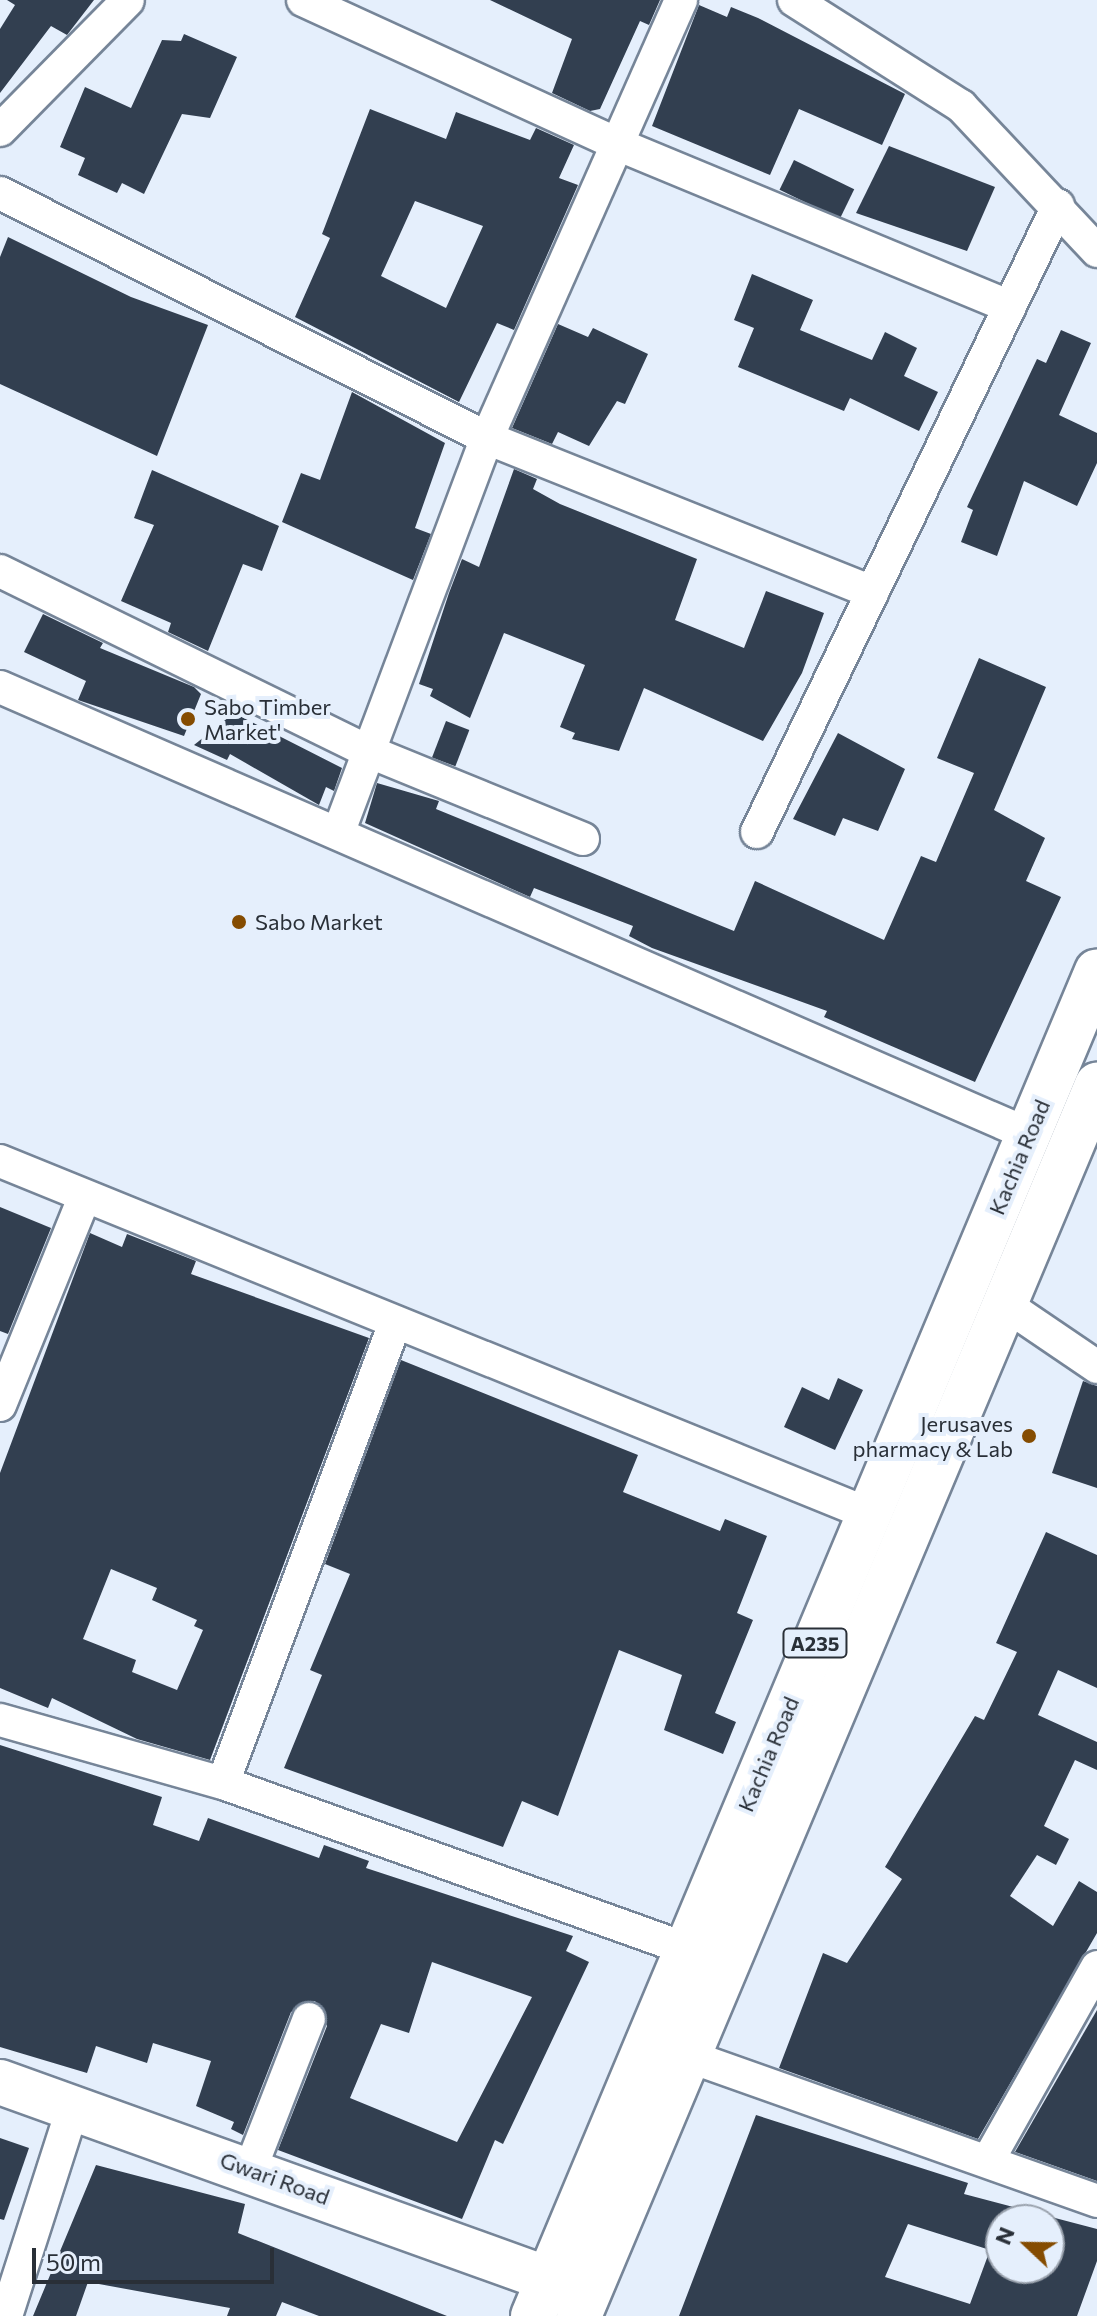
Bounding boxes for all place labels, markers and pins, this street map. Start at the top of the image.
place label: Sabo Timber Market' [204,693,331,744]
marker: Sabo Timber Market' [179,710,197,728]
place label: Sabo Market [255,909,383,935]
marker: Sabo Market [230,913,248,931]
place label: Jerusaves pharmacy & Lab [852,1410,1013,1462]
marker: Jerusaves pharmacy & Lab [1020,1427,1038,1445]

